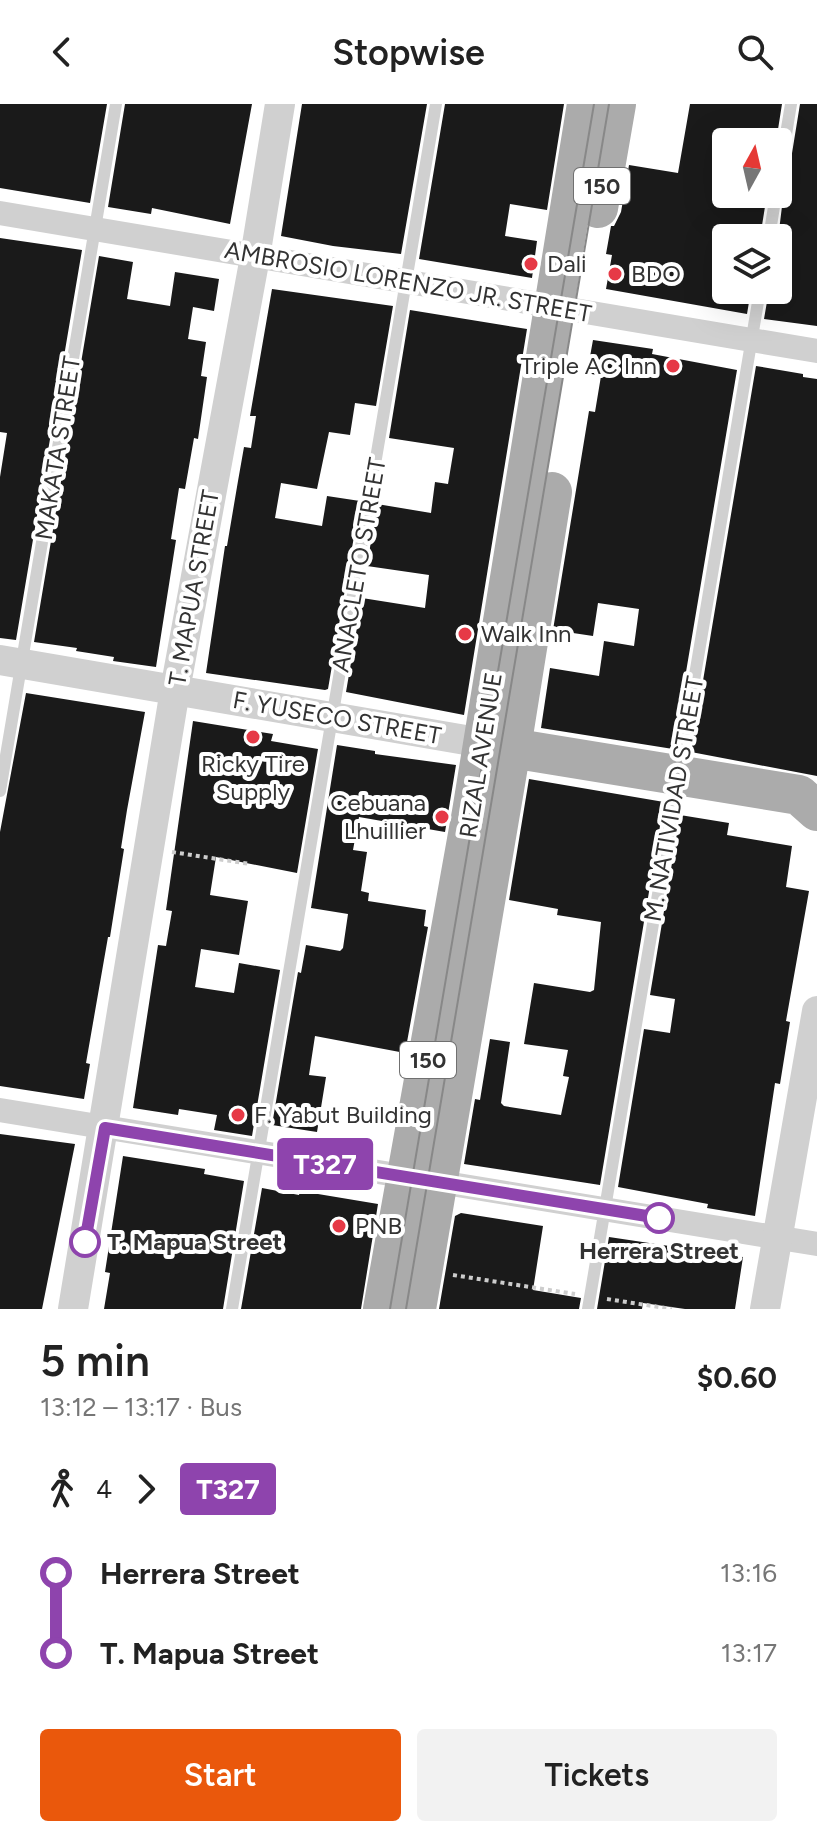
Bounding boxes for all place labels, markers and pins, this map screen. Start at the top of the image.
place label: Dali [547,249,587,278]
marker: Dali [522,255,540,273]
place label: BDO [631,259,681,288]
marker: BDO [606,265,624,283]
place label: Triple AC Inn [520,351,657,380]
marker: Triple AC Inn [664,357,682,375]
place label: Walk Inn [481,619,571,648]
marker: Walk Inn [456,625,474,643]
marker: Ricky Tire Supply [244,728,262,746]
place label: Ricky Tire Supply [201,749,305,806]
place label: Cebuana Lhuillier [330,788,426,845]
marker: Cebuana Lhuillier [433,808,451,826]
place label: F. Yabut Building [254,1100,432,1129]
marker: F. Yabut Building [229,1106,247,1124]
marker: Herrera Street [644,1203,674,1233]
place label: PNB [355,1211,402,1240]
marker: PNB [330,1217,348,1235]
marker: T. Mapua Street [70,1227,100,1257]
place label: T. Mapua Street [107,1227,282,1256]
place label: Herrera Street [579,1236,739,1265]

